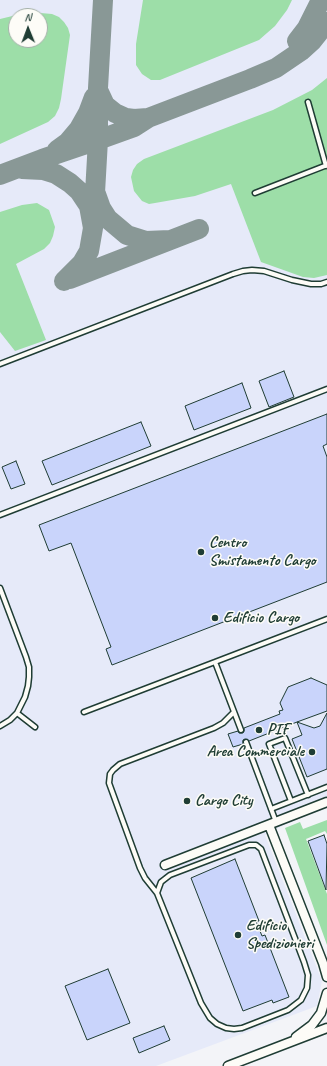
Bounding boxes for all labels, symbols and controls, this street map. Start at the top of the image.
north arrow [8,8,48,48]
text: N [24,10,31,24]
place label: Centro Smistamento Cargo [209,533,316,571]
marker: Centro Smistamento Cargo [196,547,206,557]
place label: Edificio Cargo [223,608,299,628]
marker: Edificio Cargo [210,613,220,623]
place label: PIF [267,720,289,740]
marker: PIF [254,725,264,735]
place label: Area Commerciale [207,742,304,762]
marker: Area Commerciale [307,747,317,757]
place label: Cargo City [195,791,253,811]
marker: Cargo City [182,796,192,806]
place label: Edificio Spedizionieri [246,916,314,954]
marker: Edificio Spedizionieri [233,930,243,940]

